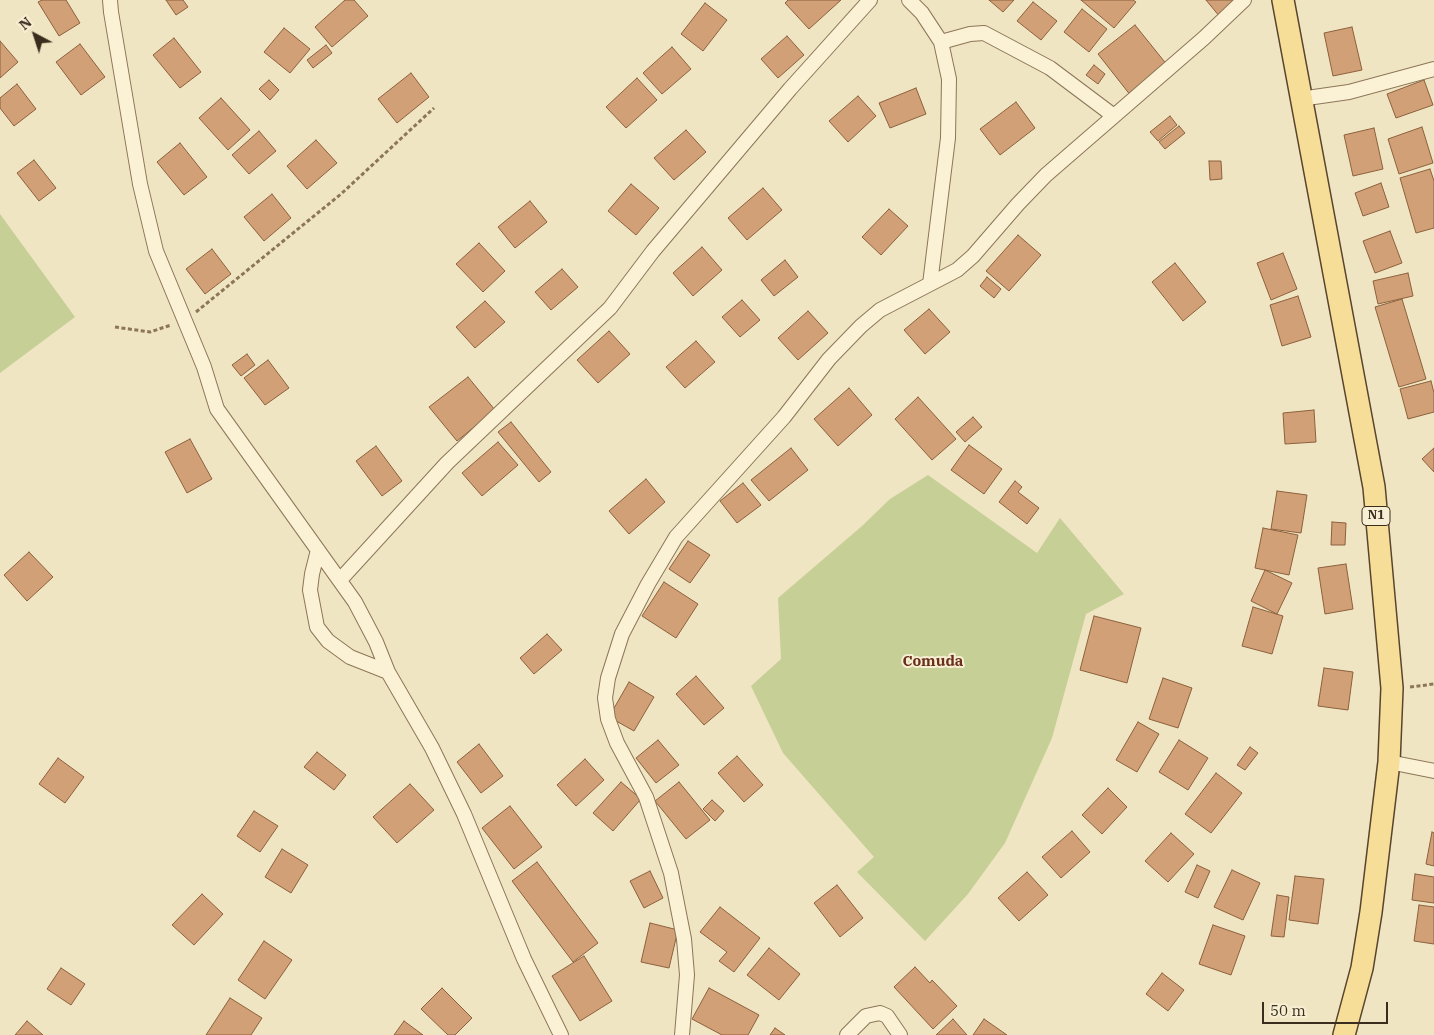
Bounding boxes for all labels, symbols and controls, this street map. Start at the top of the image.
north arrow [10,10,60,60]
text: N [15,13,35,34]
road number: N1 [1362,506,1390,526]
district label: Comuda [903,653,963,671]
scale bar [1264,992,1390,1024]
text: 50 m [1270,1001,1306,1020]

